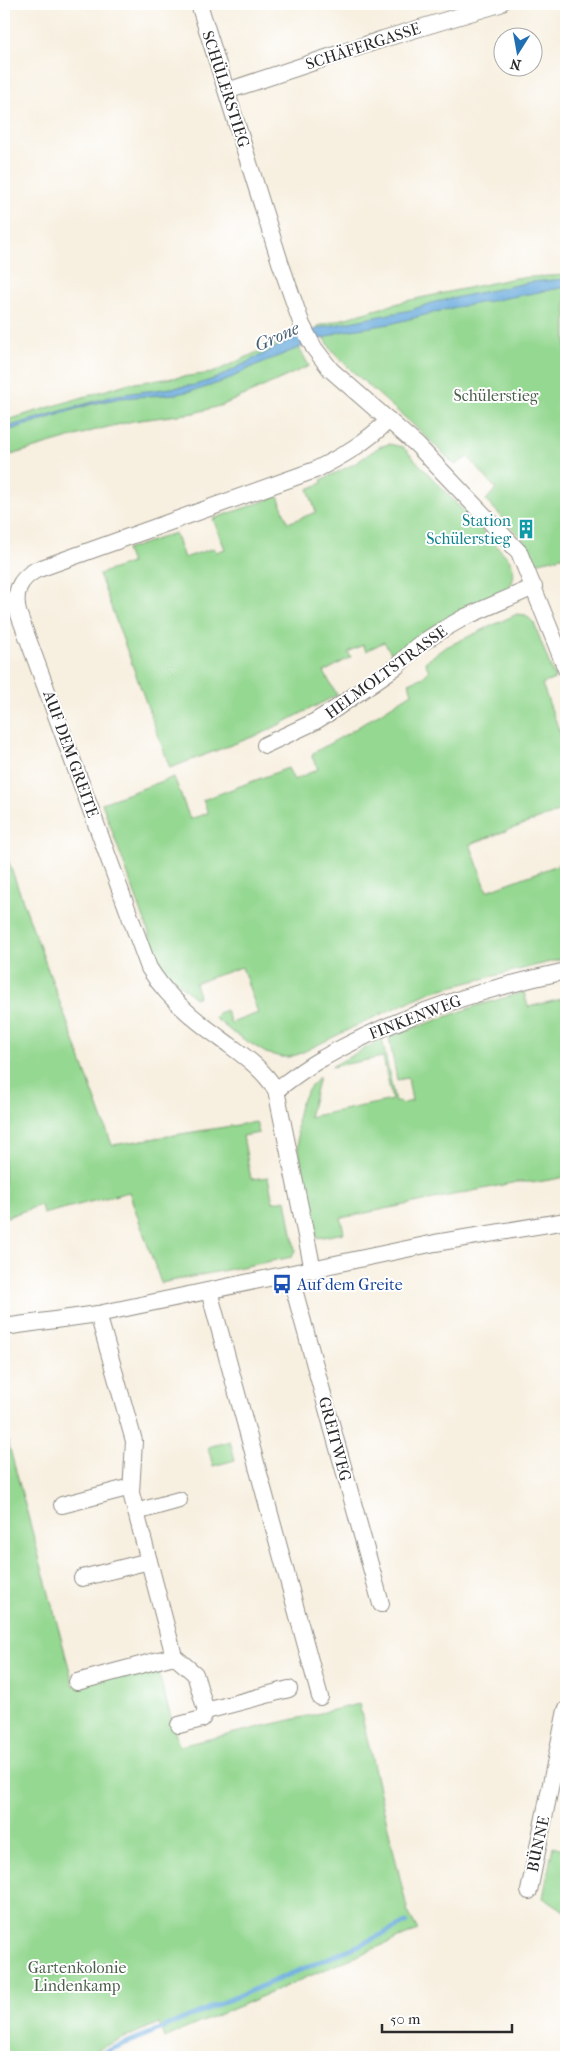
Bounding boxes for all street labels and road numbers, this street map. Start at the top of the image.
street label: SCHÄFERGASSE [303,18,423,74]
street label: SCHÜLERSTIEG [198,28,254,150]
street label: HELMOLTSTRASSE [321,621,451,723]
street label: AUF DEM GREITE [39,687,103,820]
street label: FINKENWEG [366,991,464,1043]
street label: GREITWEG [315,1395,355,1483]
street label: BÜNNE [523,1814,553,1874]

